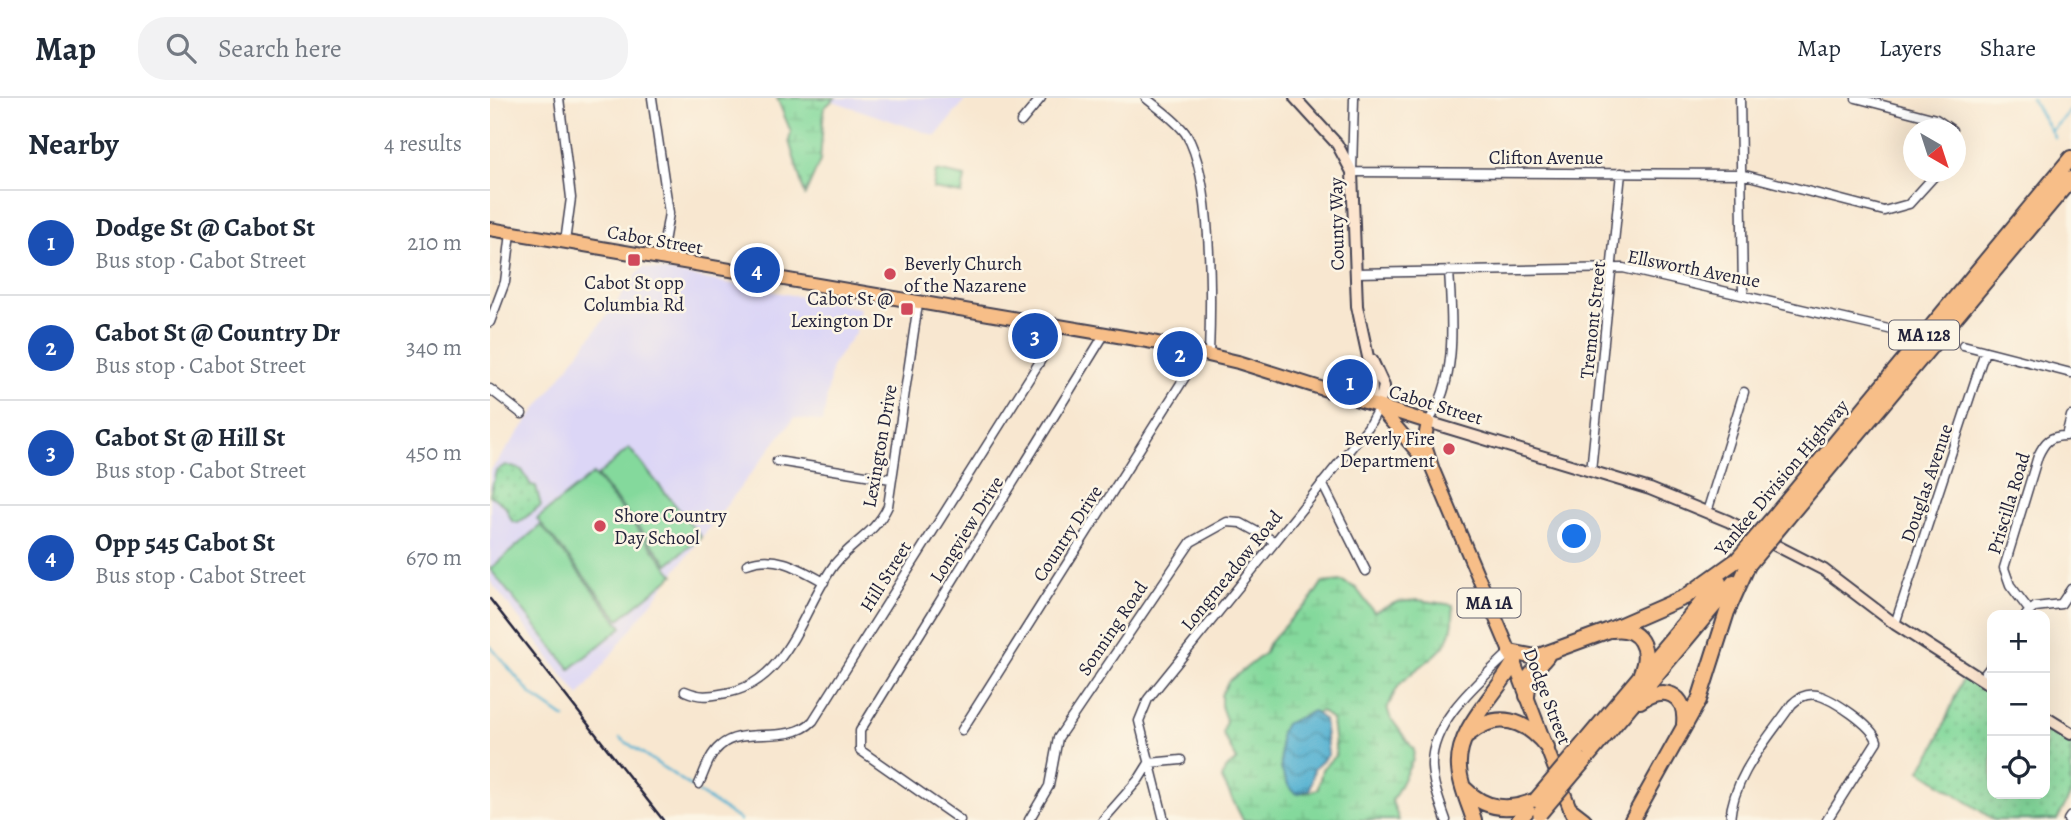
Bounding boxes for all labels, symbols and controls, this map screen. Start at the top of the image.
search box [138,17,628,80]
text: Map [35,26,96,71]
icon: search [162,29,200,67]
text: Search here [218,31,342,66]
text: Map [1797,32,1841,64]
text: Layers [1879,32,1942,64]
text: Share [1980,32,2036,64]
north arrow [1903,119,1966,182]
text: Nearby [28,124,119,164]
text: 4 results [384,128,462,159]
street label: Clifton Avenue [1489,145,1603,171]
street label: County Way [1323,177,1351,271]
text: Dodge St @ Cabot St [95,210,315,245]
street label: Cabot Street [605,219,705,261]
text: 1 [47,227,55,258]
text: 210 m [407,227,462,258]
street label: Ellsworth Avenue [1625,243,1762,295]
pin: 4 [734,244,780,296]
text: Bus stop · Cabot Street [95,245,306,276]
place label: Beverly Church of the Nazarene [904,251,1026,299]
marker: Cabot St opp Columbia Rd [626,252,642,268]
street label: Tremont Street [1574,260,1612,380]
marker: Beverly Church of the Nazarene [882,266,898,282]
place label: Cabot St opp Columbia Rd [584,270,685,318]
place label: Cabot St @ Lexington Dr [790,286,893,334]
marker: Cabot St @ Lexington Dr [899,301,915,317]
pin: 3 [1012,310,1058,362]
text: Cabot St @ Country Dr [95,315,340,350]
road number: MA 128 [1889,320,1959,349]
pin: 2 [1157,328,1203,380]
text: 2 [45,332,57,363]
text: 340 m [406,332,462,363]
text: Bus stop · Cabot Street [95,350,306,381]
pin: 1 [1327,356,1373,408]
street label: Cabot Street [1386,378,1486,432]
street label: Lexington Drive [856,383,904,510]
street label: Yankee Division Highway [1708,394,1855,562]
text: Cabot St @ Hill St [95,420,285,455]
street label: Douglas Avenue [1894,420,1959,546]
place label: Beverly Fire Department [1340,426,1435,474]
text: 3 [46,437,56,468]
text: 450 m [406,437,462,468]
marker: Beverly Fire Department [1441,441,1457,457]
street label: Priscilla Road [1981,448,2037,558]
text: Bus stop · Cabot Street [95,455,306,486]
street label: Longview Drive [924,471,1010,588]
street label: Country Drive [1027,480,1109,587]
place label: Shore Country Day School [614,503,727,551]
street label: Longmeadow Road [1175,504,1289,636]
marker: Shore Country Day School [592,518,608,534]
your location [1557,519,1591,553]
text: Opp 545 Cabot St [95,525,275,560]
street label: Hill Street [854,536,918,617]
text: 4 [46,542,56,573]
text: 670 m [406,542,462,573]
text: Bus stop · Cabot Street [95,560,306,591]
street label: Sonning Road [1072,576,1154,681]
road number: MA 1A [1458,588,1520,618]
map controls [1987,610,2050,799]
button: + [1987,610,2050,673]
street label: Dodge Street [1517,644,1577,748]
button: − [1987,673,2050,736]
button: locate [1987,736,2050,799]

